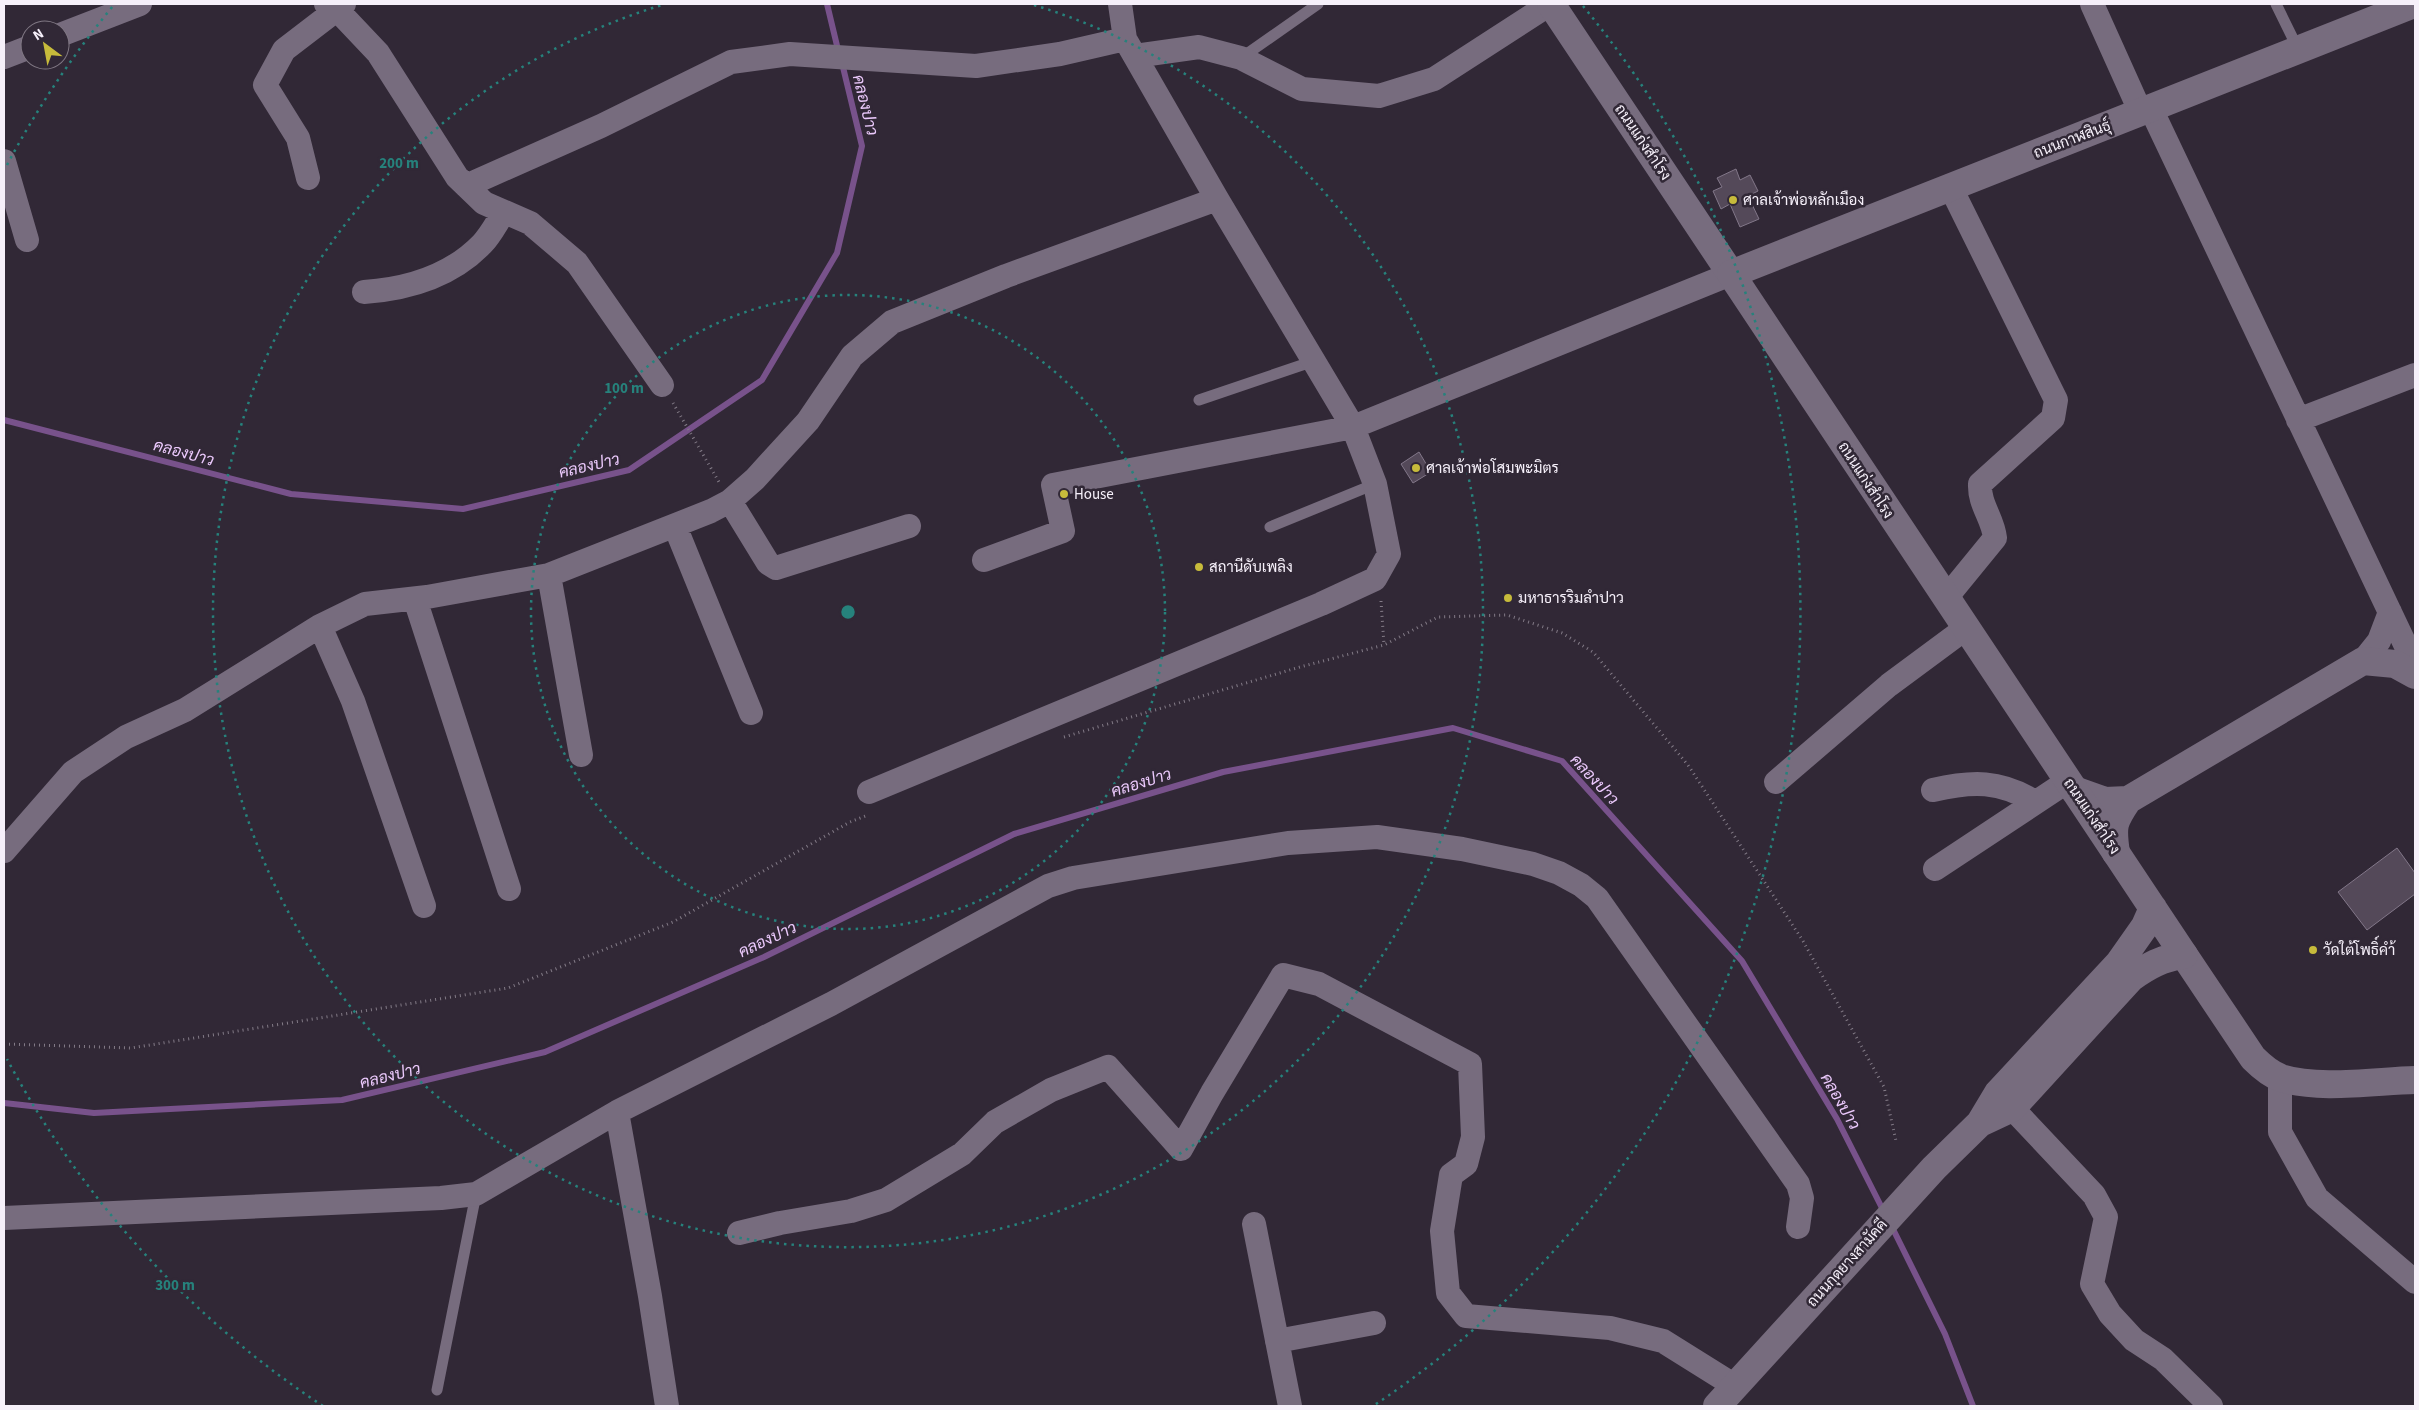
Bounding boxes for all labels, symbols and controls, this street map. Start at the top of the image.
north arrow [20,20,70,70]
text: N [29,24,48,46]
water label: คลองปาว [847,72,883,138]
street label: ถนนแก่งสำโรง [1609,100,1676,185]
street label: ถนนกาฬสินธุ์ [2031,115,2114,164]
text: 200 m [379,153,419,174]
place label: ศาลเจ้าพ่อหลักเมือง [1743,190,1864,211]
marker: ศาลเจ้าพ่อหลักเมือง [1727,194,1739,206]
text: 100 m [604,378,644,399]
water label: คลองปาว [151,434,217,472]
street label: ถนนแก่งสำโรง [1833,438,1898,523]
water label: คลองปาว [557,448,622,484]
place label: ศาลเจ้าพ่อโสมพะมิตร [1426,458,1559,479]
marker: ศาลเจ้าพ่อโสมพะมิตร [1410,462,1422,474]
place label: House [1074,484,1114,505]
marker: House [1058,488,1070,500]
place label: สถานีดับเพลิง [1209,557,1293,578]
marker: สถานีดับเพลิง [1193,561,1205,573]
place label: มหาธารริมลำปาว [1518,588,1624,609]
marker: มหาธารริมลำปาว [1502,592,1514,604]
centre of rings [839,603,857,621]
water label: คลองปาว [1565,749,1623,810]
water label: คลองปาว [1108,763,1174,803]
street label: ถนนแก่งสำโรง [2058,774,2125,859]
water label: คลองปาว [735,917,800,963]
place label: วัดใต้โพธิ์คำ้ [2323,935,2396,961]
marker: วัดใต้โพธิ์คำ้ [2307,944,2319,956]
water label: คลองปาว [357,1058,423,1094]
water label: คลองปาว [1815,1069,1865,1134]
street label: ถนนกุดยางสามัคคี [1802,1215,1892,1312]
text: 300 m [155,1275,195,1296]

